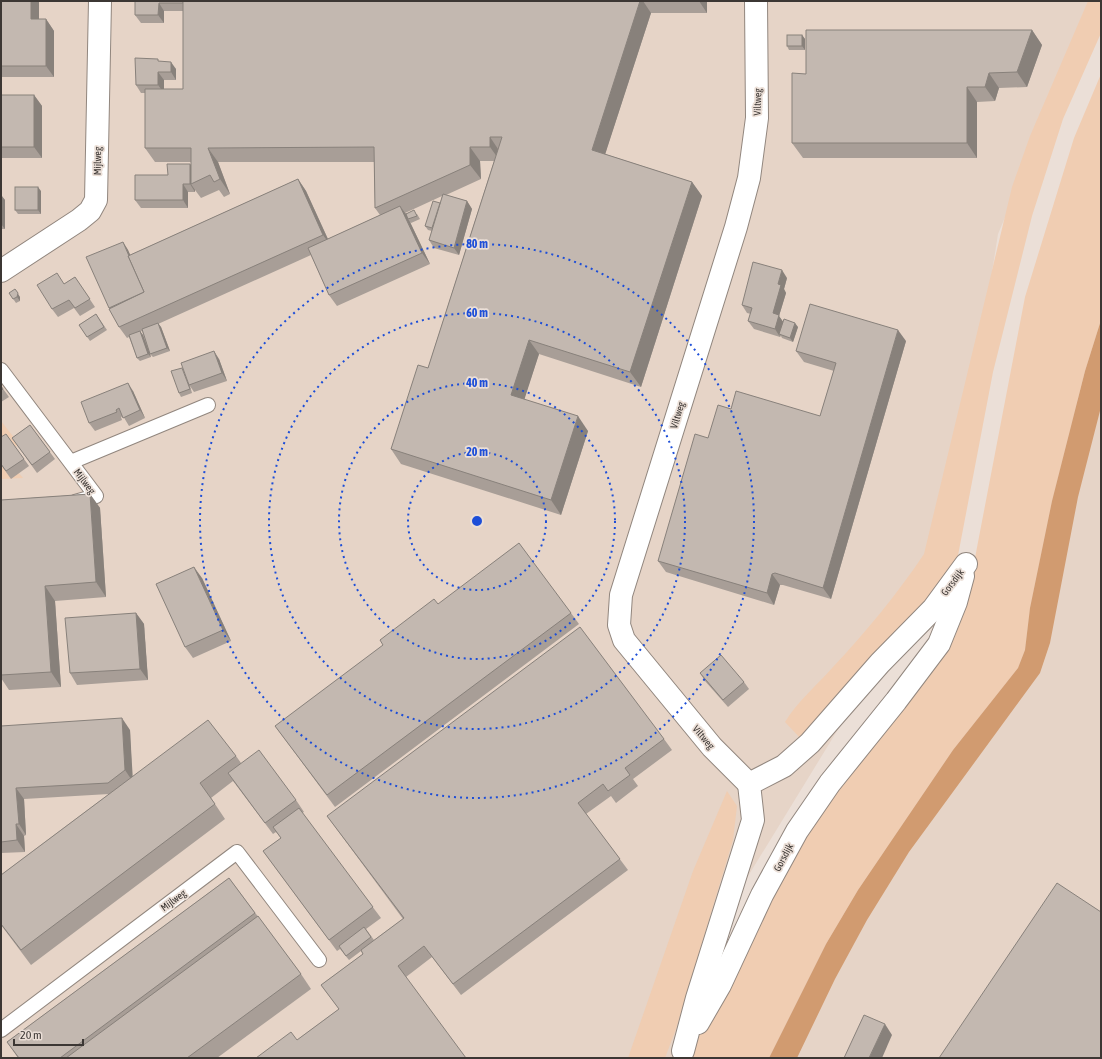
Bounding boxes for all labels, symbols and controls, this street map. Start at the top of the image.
street label: Viltweg [752,87,763,116]
street label: Mijlweg [92,146,103,175]
text: 80 m [466,237,488,251]
text: 60 m [466,306,488,320]
text: 40 m [465,376,488,390]
street label: Viltweg [668,400,687,430]
text: 20 m [466,445,488,459]
street label: Mijlweg [72,467,98,497]
centre of rings [470,514,484,528]
street label: Gorsdijk [939,566,966,598]
street label: Viltweg [691,723,717,752]
street label: Gorsdijk [771,841,796,873]
street label: Mijlweg [159,887,189,913]
scale bar [14,1021,83,1047]
text: 20 m [20,1028,42,1042]

